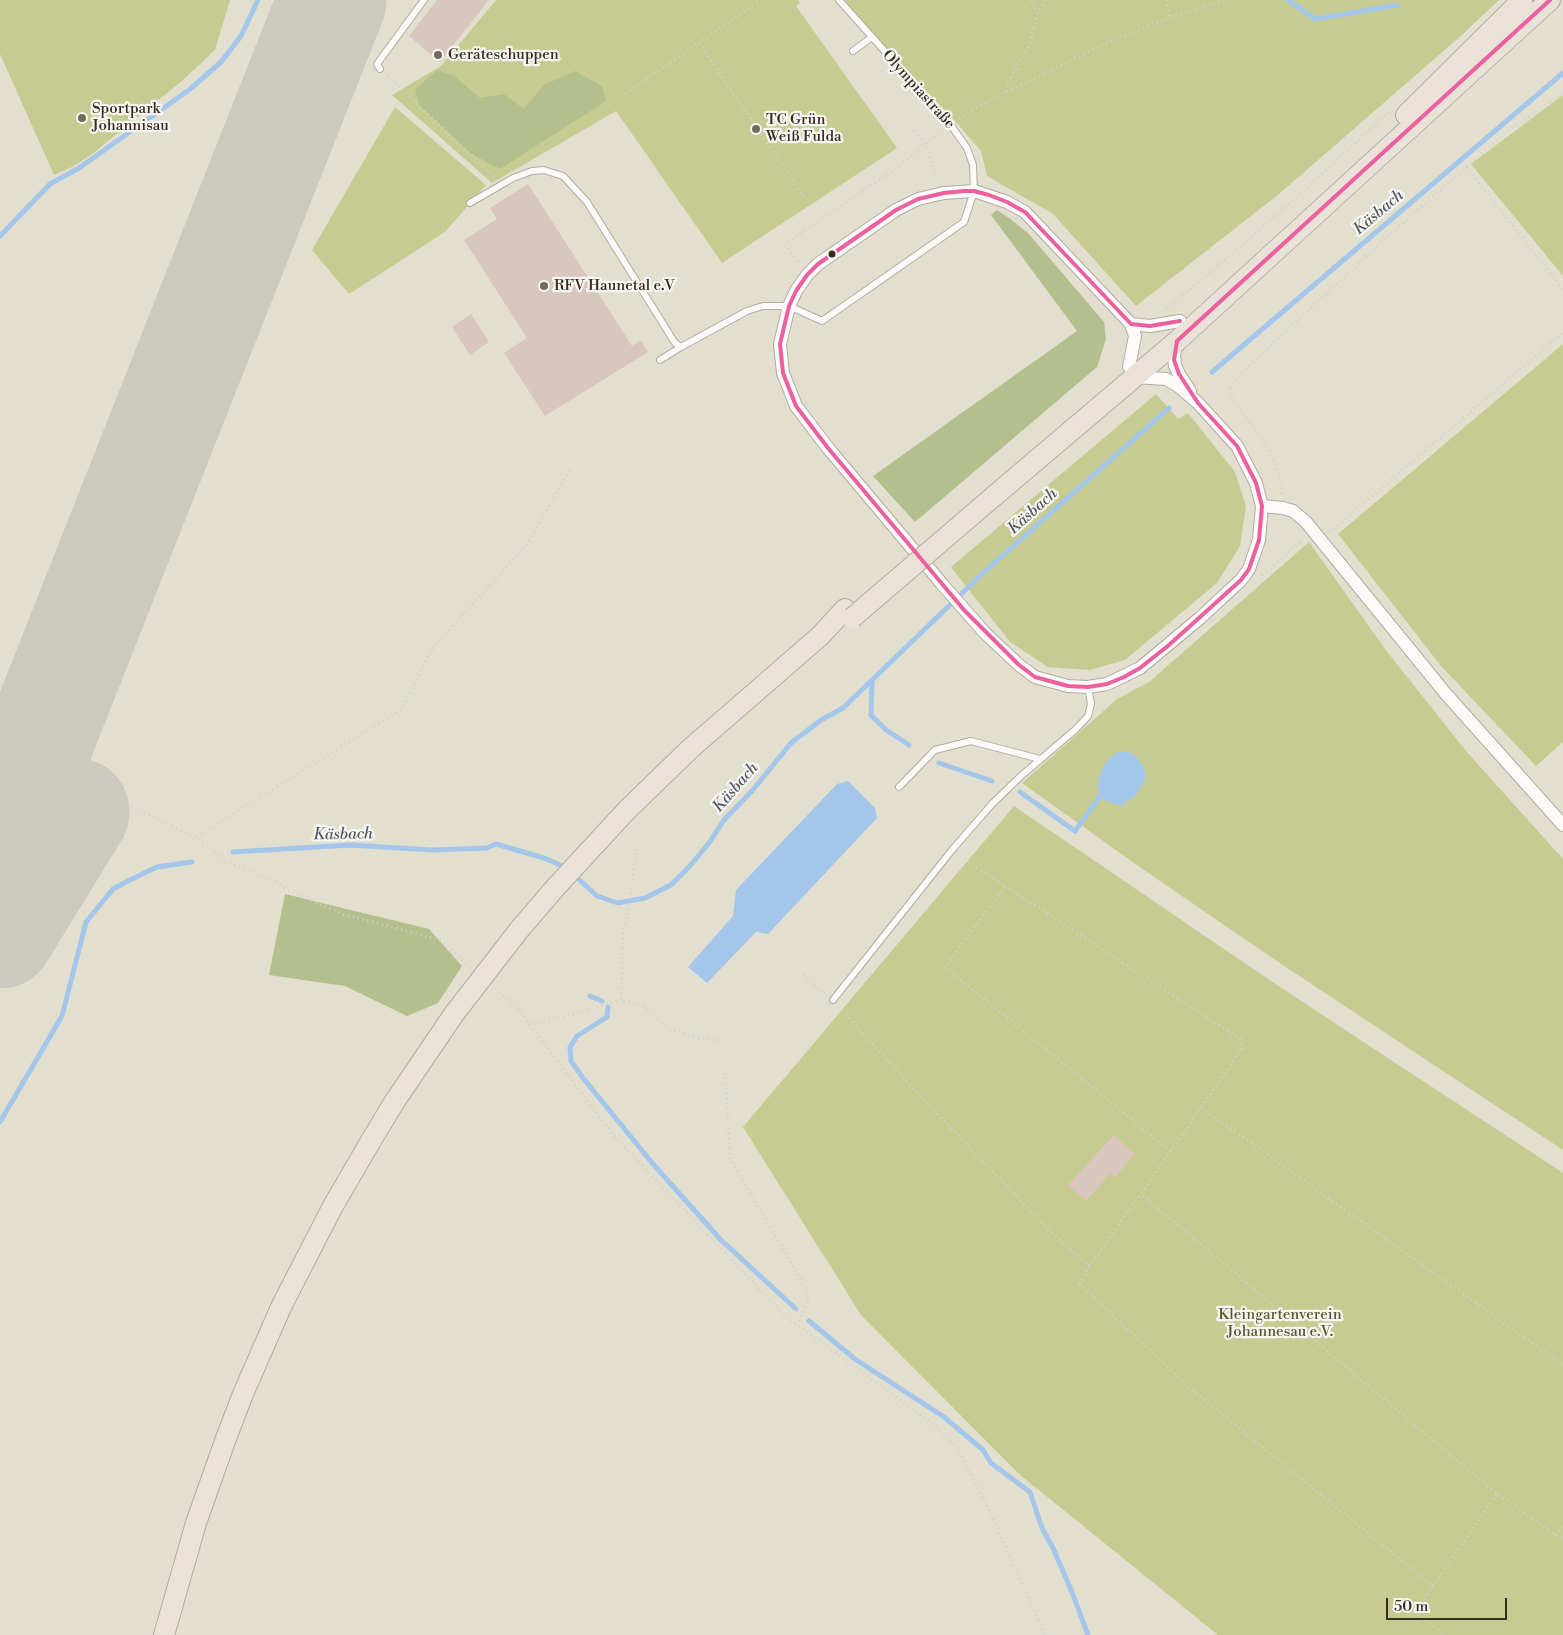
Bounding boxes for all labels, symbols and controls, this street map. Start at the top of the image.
place label: Geräteschuppen [448,46,559,64]
street label: Olympiastraße [878,47,958,133]
marker: Geräteschuppen [432,49,444,61]
place label: Sportpark Johannisau [92,100,169,135]
place label: TC Grün Weiß Fulda [766,111,842,146]
marker: Sportpark Johannisau [76,112,88,124]
marker: TC Grün Weiß Fulda [750,123,762,135]
water label: Käsbach [1350,186,1408,240]
unlabelled marker [827,249,837,259]
place label: RFV Haunetal e.V [554,277,675,295]
marker: RFV Haunetal e.V [538,280,550,292]
water label: Käsbach [1004,485,1062,539]
water label: Käsbach [709,759,763,817]
water label: Käsbach [313,825,373,845]
park label: Kleingartenverein Johannesau e.V. [1218,1306,1342,1341]
scale bar [1388,1588,1509,1620]
text: 50 m [1394,1597,1428,1616]

